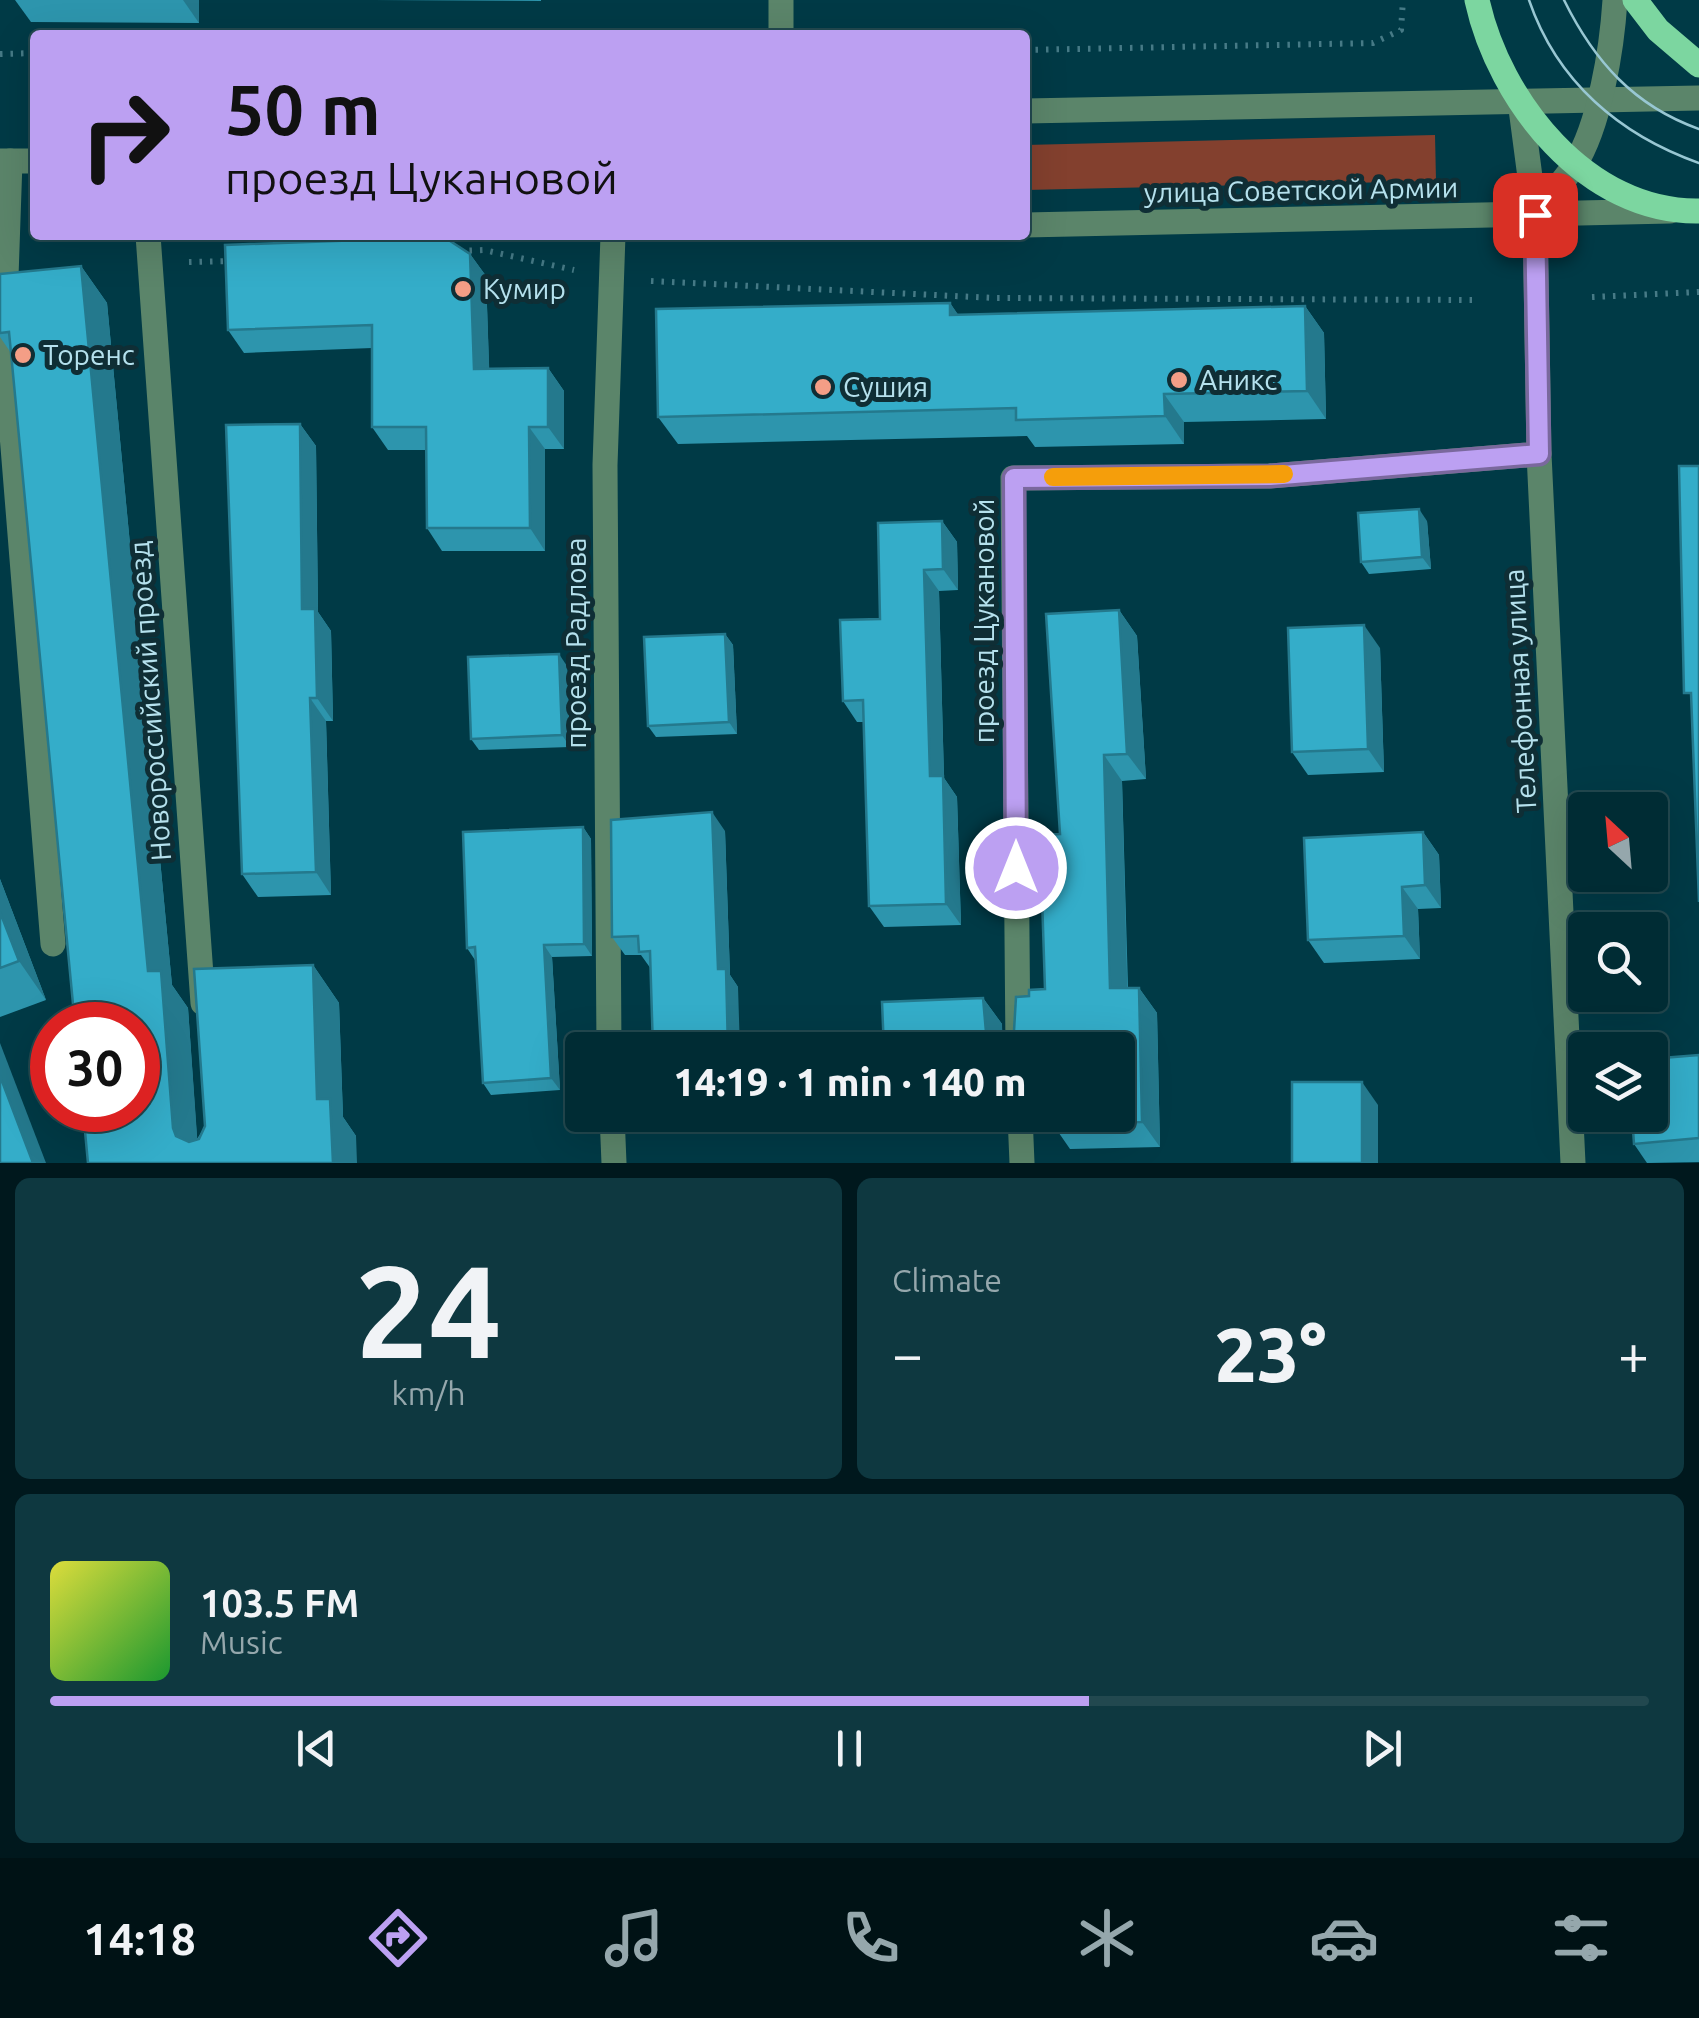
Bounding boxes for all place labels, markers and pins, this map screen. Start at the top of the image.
pin [1493,173,1578,258]
place label: Кумир [483,273,566,304]
marker: Кумир [452,278,474,300]
place label: Торенс [43,339,135,370]
marker: Торенс [12,344,34,366]
place label: Аникс [1199,364,1277,395]
marker: Аникс [1168,369,1190,391]
place label: Сушия [843,371,928,402]
marker: Сушия [812,376,834,398]

